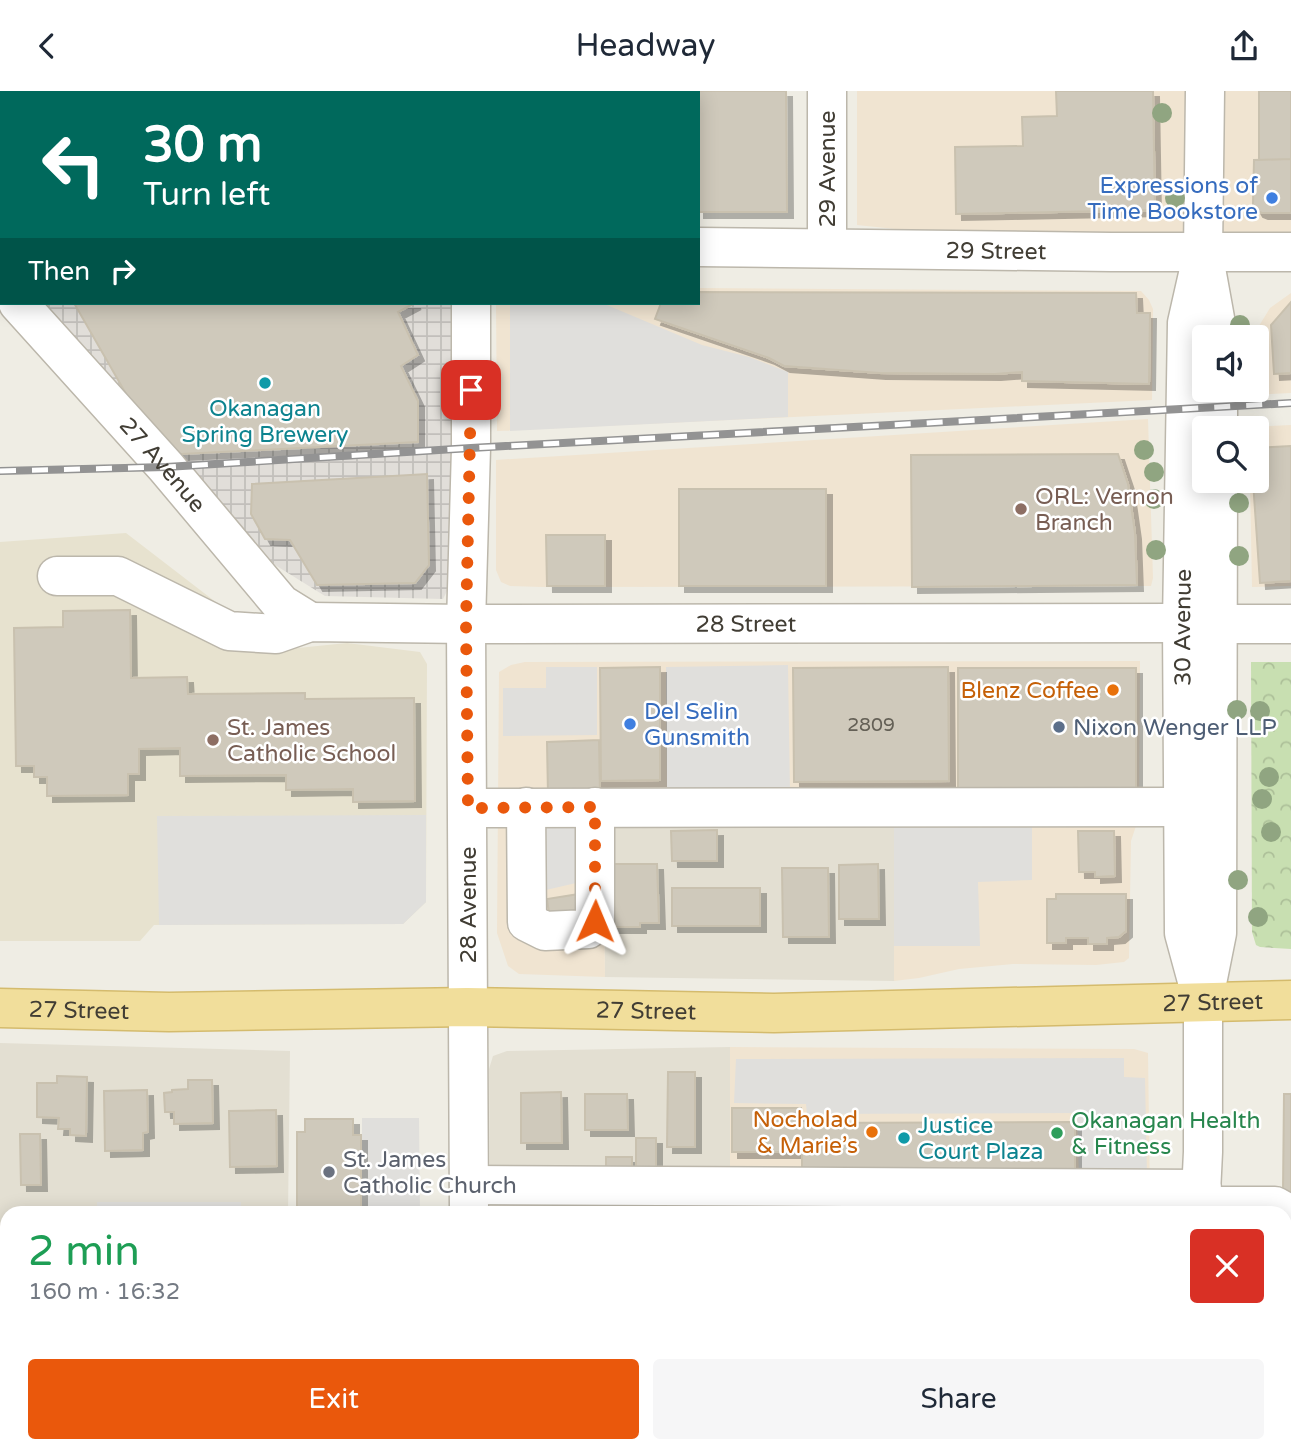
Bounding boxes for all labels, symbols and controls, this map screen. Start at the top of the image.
icon: back [28,27,66,65]
text: Headway [575,27,716,65]
icon: share [1225,27,1263,65]
street label: 29 Avenue [814,110,842,228]
text: 30 m [143,116,262,175]
icon: left [28,119,119,210]
place label: Expressions of Time Bookstore [1087,172,1258,226]
text: Turn left [143,176,270,214]
marker: Expressions of Time Bookstore [1264,190,1280,206]
street label: 29 Street [945,237,1047,266]
icon: right [104,252,142,290]
text: Then [28,256,90,287]
map controls [1192,325,1269,493]
button: sound [1192,325,1269,402]
pin [441,360,501,420]
icon: arrive [452,371,490,409]
marker: Okanagan Spring Brewery [257,375,273,391]
place label: Okanagan Spring Brewery [182,395,348,449]
street label: 27 Avenue [113,412,211,519]
button: search [1192,416,1269,493]
place label: ORL: Vernon Branch [1035,483,1174,537]
marker: ORL: Vernon Branch [1013,501,1029,517]
street label: 30 Avenue [1169,569,1198,686]
street label: 28 Street [696,611,797,639]
place label: Blenz Coffee [960,677,1099,705]
marker: Blenz Coffee [1105,682,1121,698]
place label: Del Selin Gunsmith [644,698,750,752]
place label: St. James Catholic School [227,714,396,768]
house number: 2809 [847,714,895,736]
place label: Nixon Wenger LLP [1073,714,1277,742]
marker: Del Selin Gunsmith [622,716,638,732]
marker: Nixon Wenger LLP [1051,719,1067,735]
marker: St. James Catholic School [205,732,221,748]
street label: 28 Avenue [455,846,483,964]
position arrow [558,884,632,958]
street label: 27 Street [1162,988,1264,1018]
street label: 27 Street [28,996,130,1026]
street label: 27 Street [595,997,697,1026]
place label: Nocholad & Marie’s [752,1106,858,1160]
place label: Okanagan Health & Fitness [1071,1107,1261,1161]
place label: Justice Court Plaza [918,1112,1044,1166]
marker: Nocholad & Marie’s [864,1124,880,1140]
marker: Okanagan Health & Fitness [1049,1125,1065,1141]
marker: Justice Court Plaza [896,1130,912,1146]
place label: St. James Catholic Church [343,1146,517,1200]
marker: St. James Catholic Church [321,1164,337,1180]
text: 2 min [28,1226,140,1277]
button: close [1190,1229,1264,1303]
text: 160 m · 16:32 [28,1278,180,1306]
button: Exit [28,1359,639,1439]
button: Share [653,1359,1264,1439]

